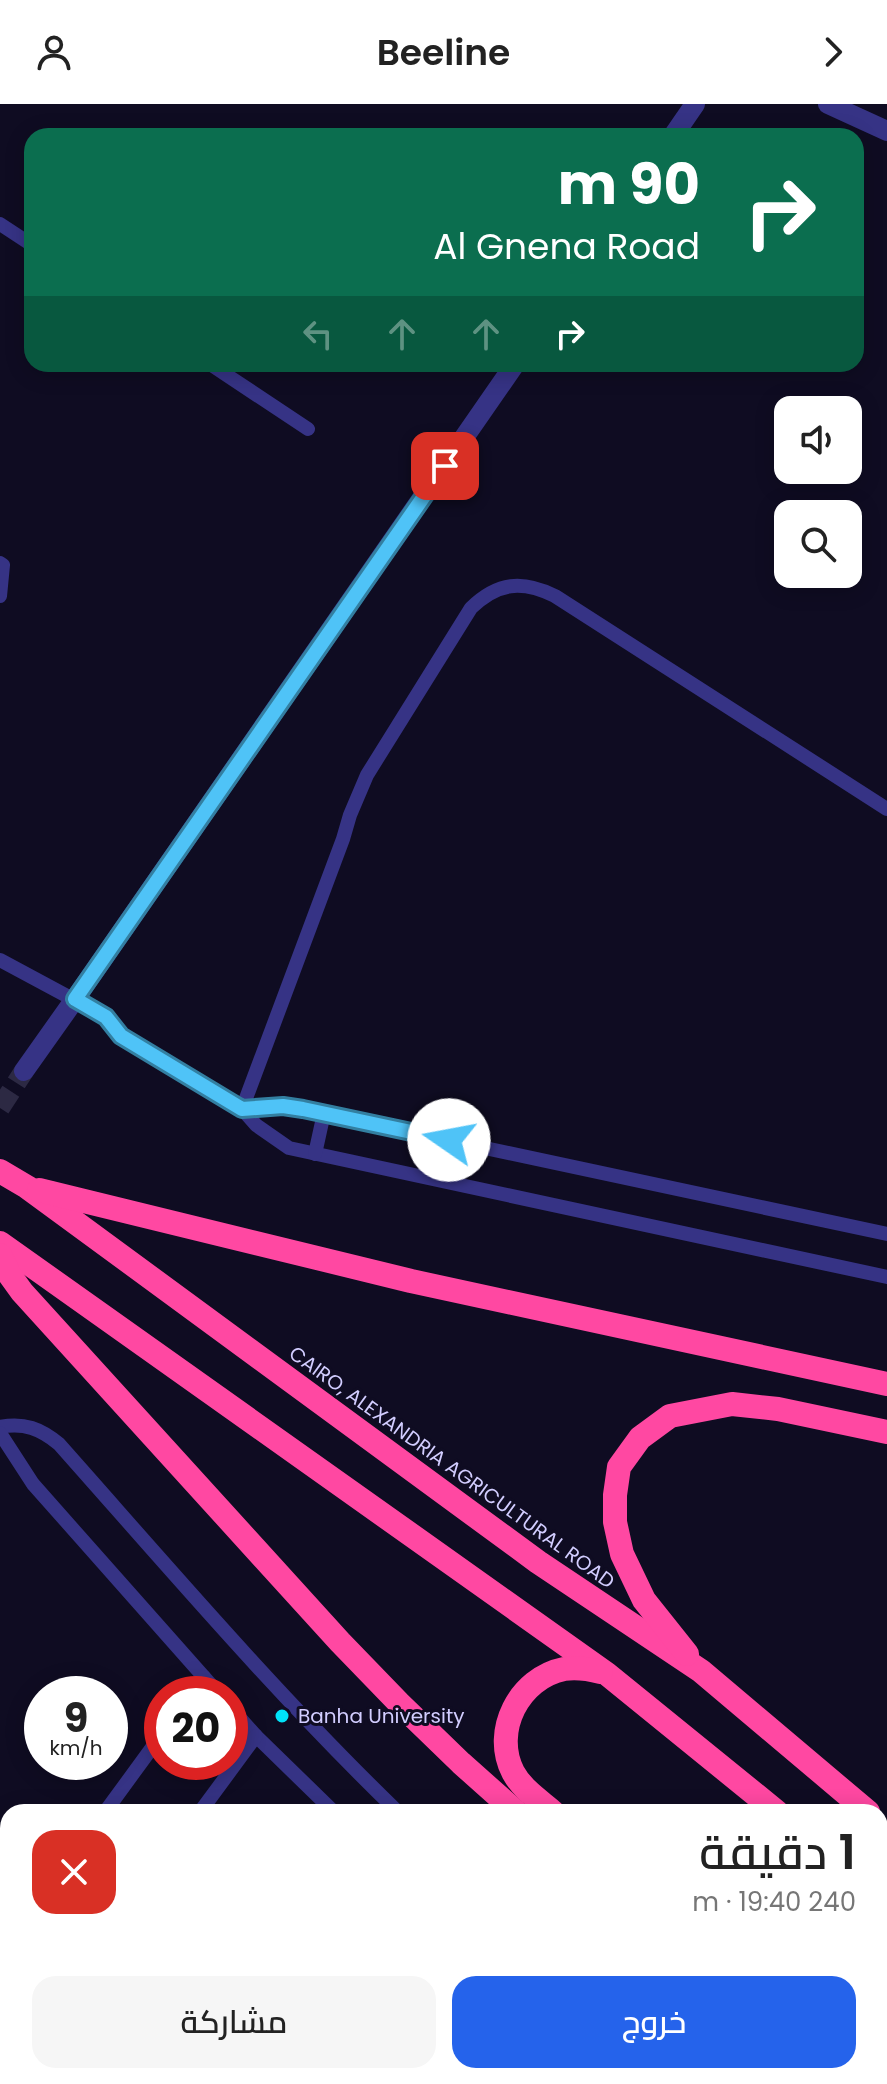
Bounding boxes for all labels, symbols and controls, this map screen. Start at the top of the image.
text: Beeline [377,27,510,78]
icon: person [32,30,76,74]
icon: forward [811,30,855,74]
text: 90 m [558,145,700,224]
icon: right [728,160,832,264]
text: Al Gnena Road [433,221,700,272]
icon: left [296,312,340,356]
icon: ahead [380,312,424,356]
icon: ahead [464,312,508,356]
icon: right [548,312,592,356]
map controls [774,396,862,588]
button: sound [774,396,862,484]
pin [411,432,479,500]
icon: arrive [423,444,467,488]
button: search [774,500,862,588]
position arrow [407,1098,491,1182]
street label: CAIRO, ALEXANDRIA AGRICULTURAL ROAD [283,1339,621,1595]
speed limit sign: 20 [144,1676,248,1780]
text: 9 [64,1690,88,1746]
place label: Banha University [298,1702,464,1730]
marker: Banha University [273,1707,291,1725]
text: km/h [49,1734,103,1762]
text: 1 دقيقة [699,1819,856,1886]
button: close [32,1830,116,1914]
text: 240 m · 19:40 [692,1884,856,1920]
button: مشاركة [32,1976,436,2068]
button: خروج [452,1976,856,2068]

